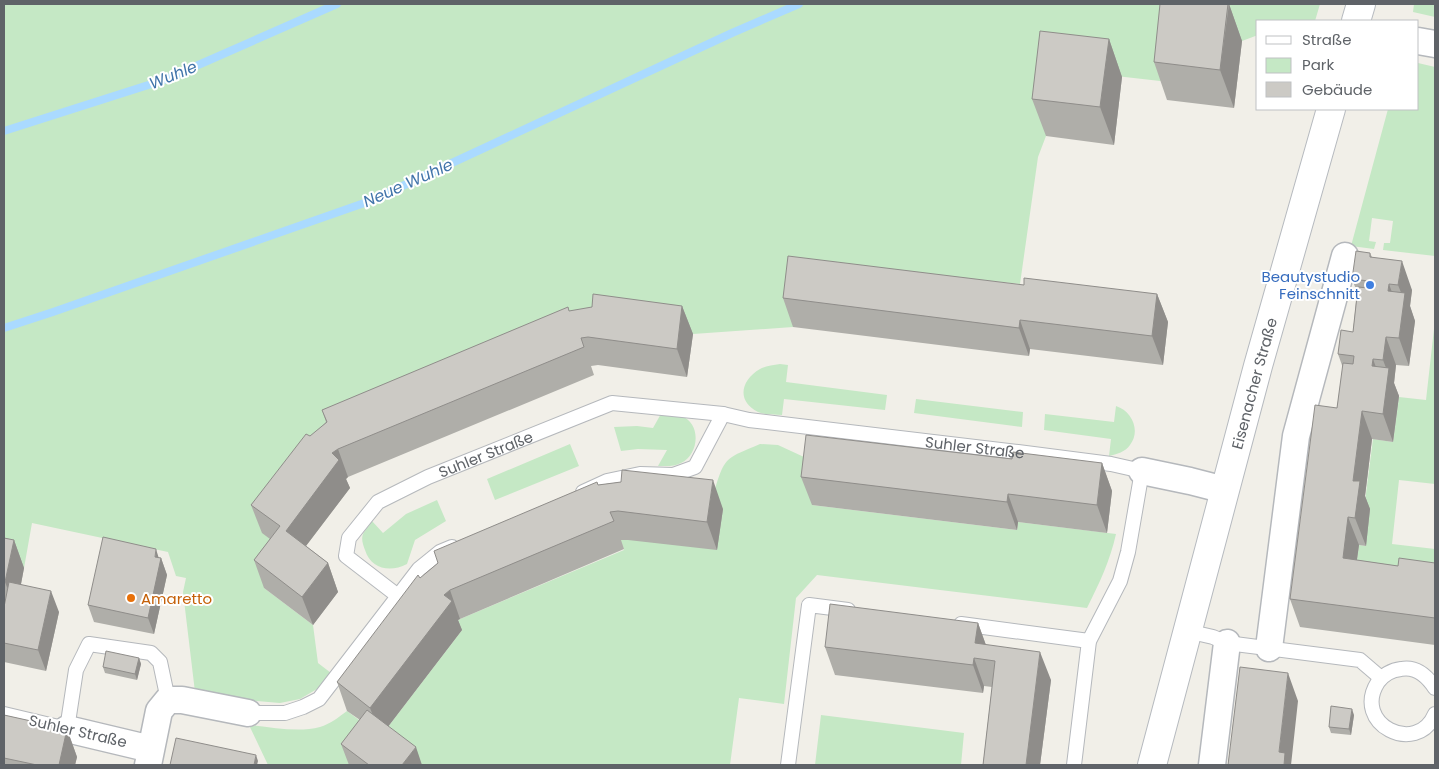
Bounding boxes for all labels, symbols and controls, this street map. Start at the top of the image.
legend [1256,20,1419,110]
text: Straße [1302,29,1352,50]
text: Park [1302,54,1334,75]
water label: Wuhle [146,55,201,95]
text: Gebäude [1302,79,1372,100]
water label: Neue Wuhle [359,153,457,213]
place label: Beautystudio Feinschnitt [1262,266,1360,304]
marker: Beautystudio Feinschnitt [1364,279,1376,291]
street label: Eisenacher Straße [1226,315,1282,451]
street label: Suhler Straße [435,425,536,482]
street label: Suhler Straße [924,431,1026,463]
place label: Amaretto [141,588,212,609]
marker: Amaretto [125,592,137,604]
street label: Suhler Straße [27,710,129,752]

